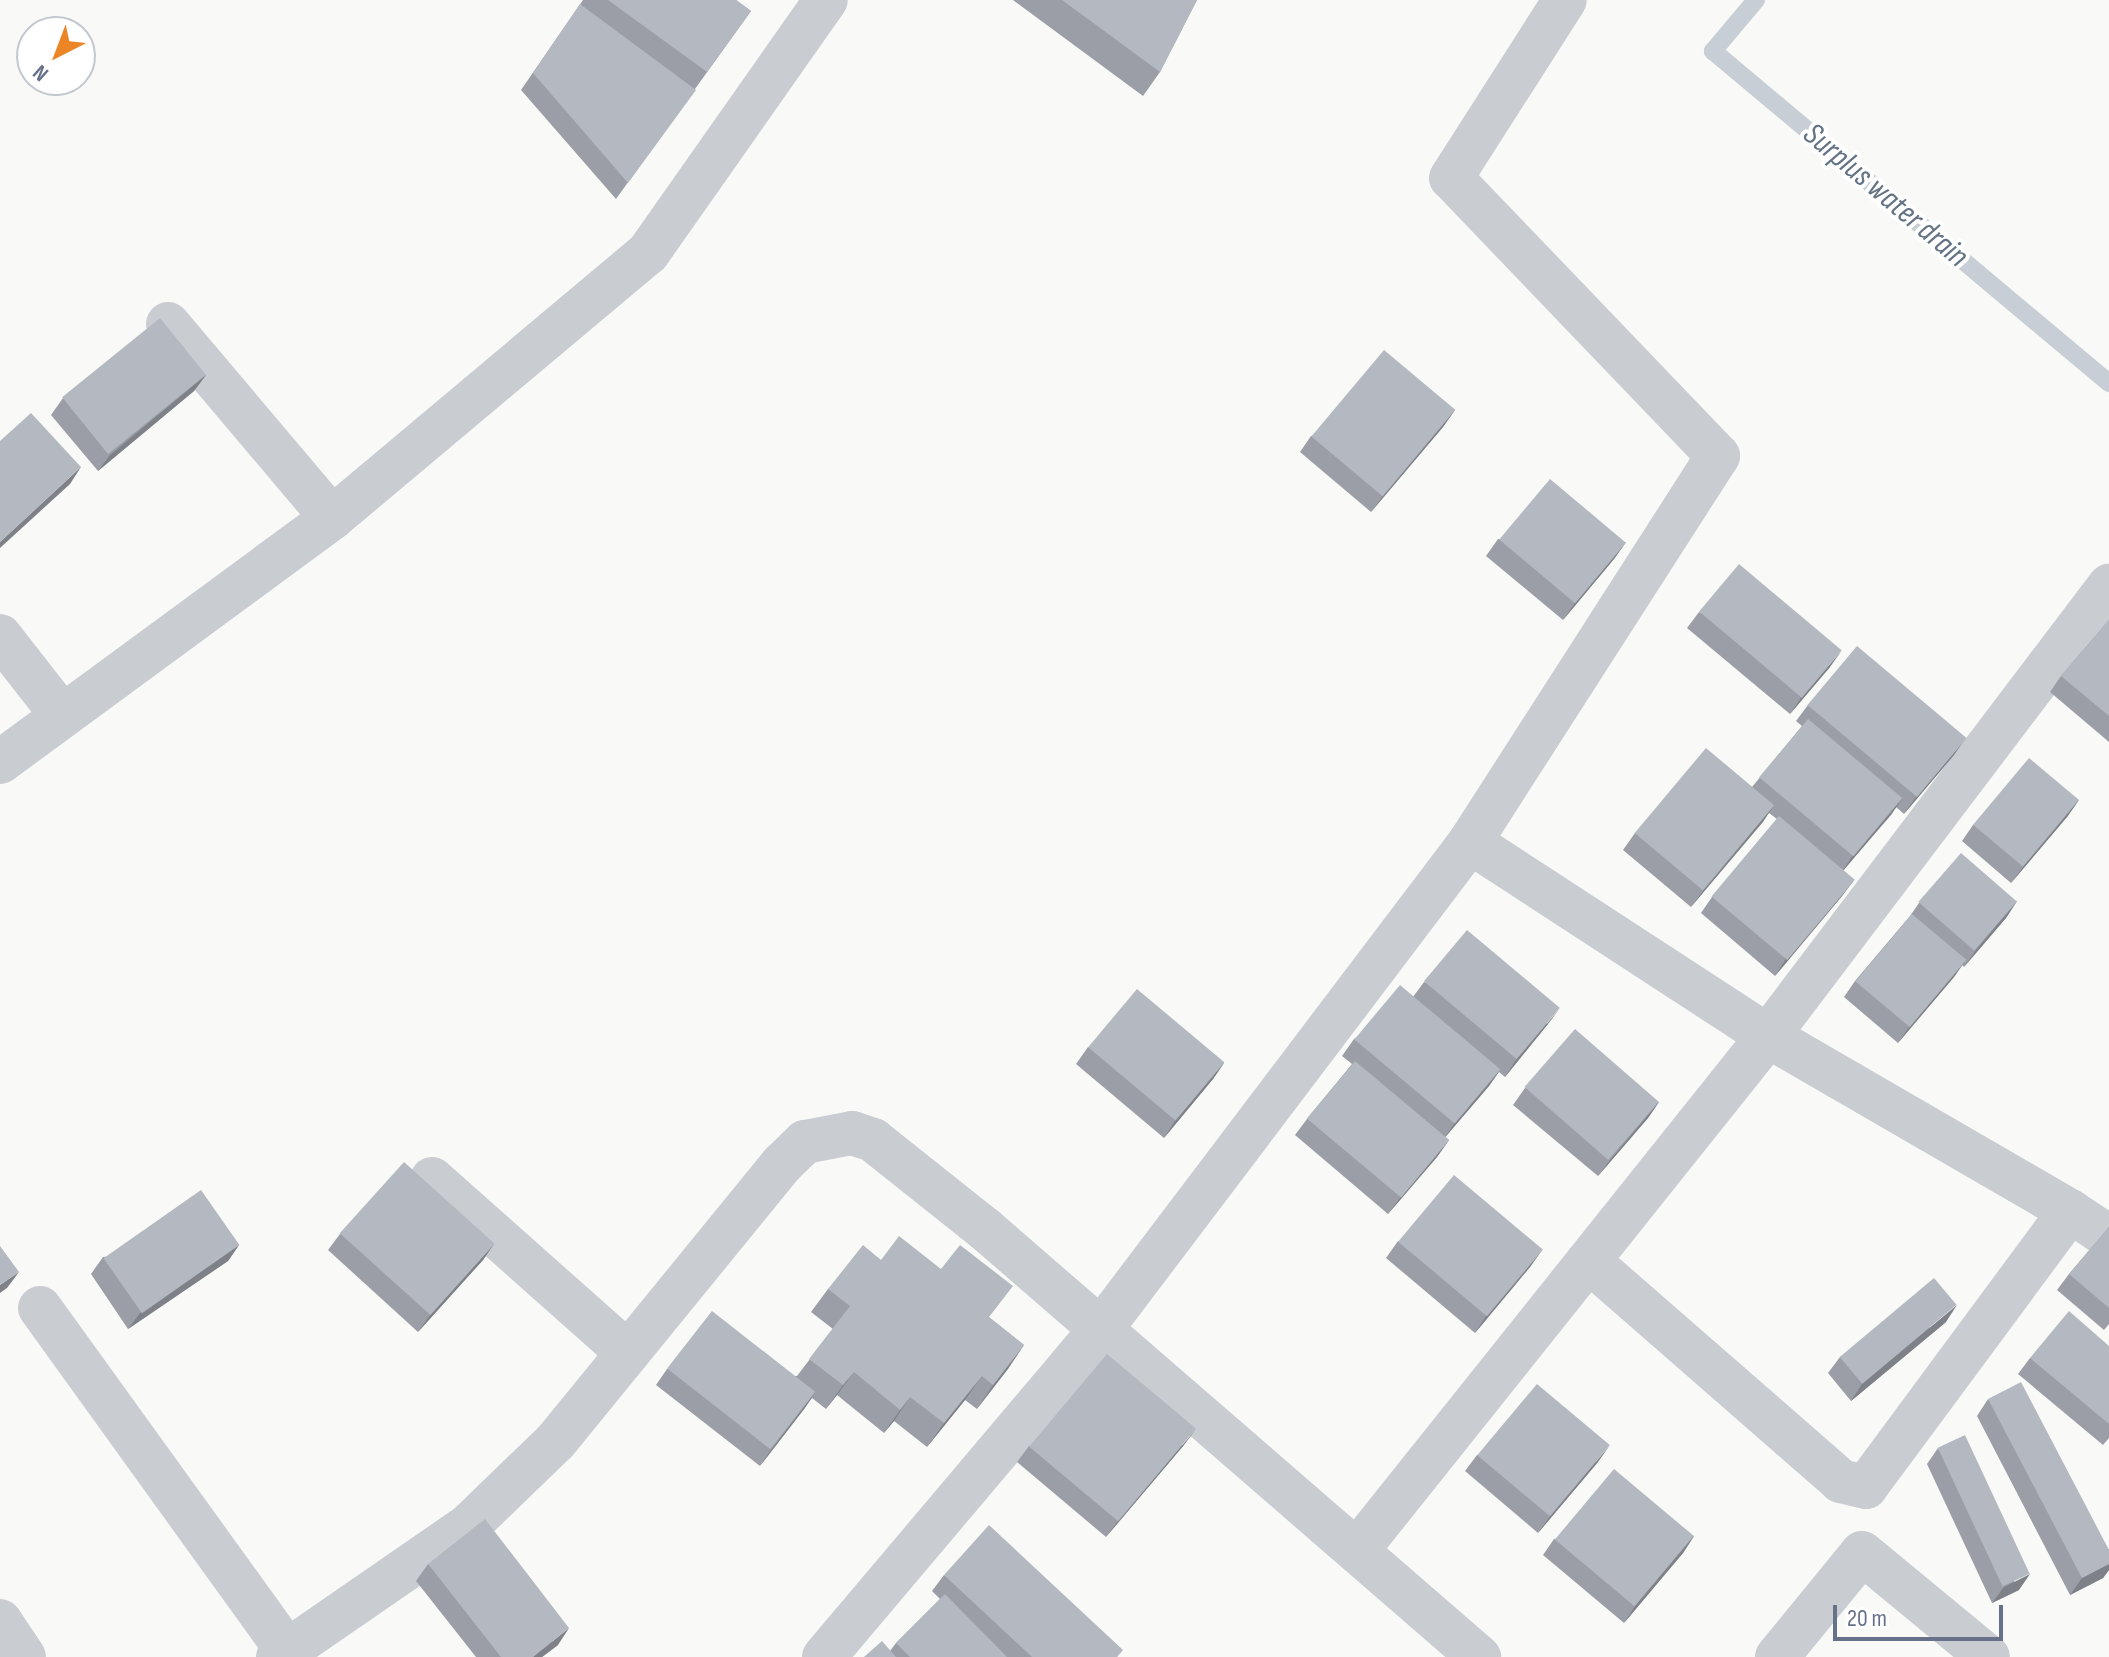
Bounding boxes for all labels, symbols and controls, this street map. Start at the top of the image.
north arrow [16,16,96,96]
text: N [28,59,54,87]
water label: Surplus water drain [1795,116,1975,276]
scale bar [1837,1589,2007,1639]
text: 20 m [1847,1604,1887,1633]

